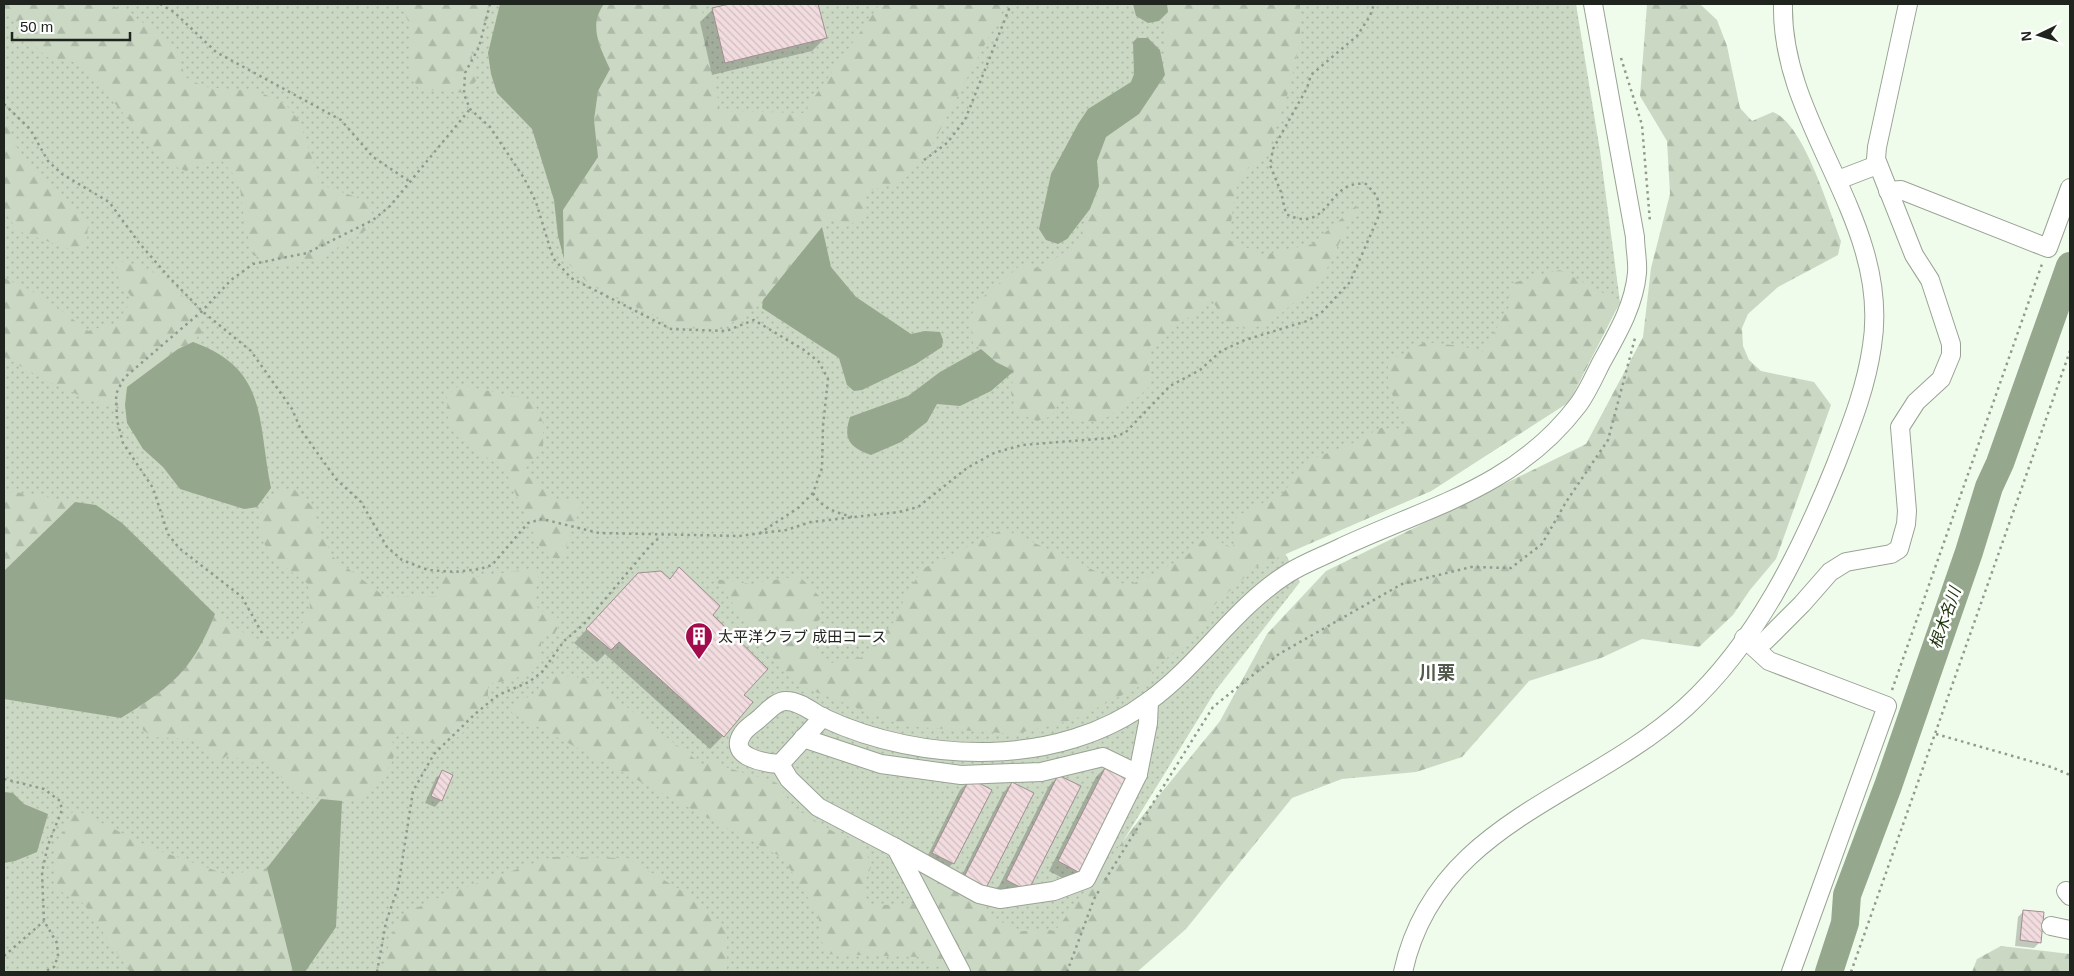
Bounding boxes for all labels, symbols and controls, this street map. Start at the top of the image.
scale bar [12,10,130,42]
north arrow [2014,10,2064,60]
text: 50 m [20,18,53,35]
text: N [2018,30,2034,42]
water label: 根木名川 [1927,583,1964,651]
building icon: 太平洋クラブ 成田コース [684,621,714,660]
place label: 太平洋クラブ 成田コース [718,628,886,645]
district label: 川栗 [1419,663,1455,683]

